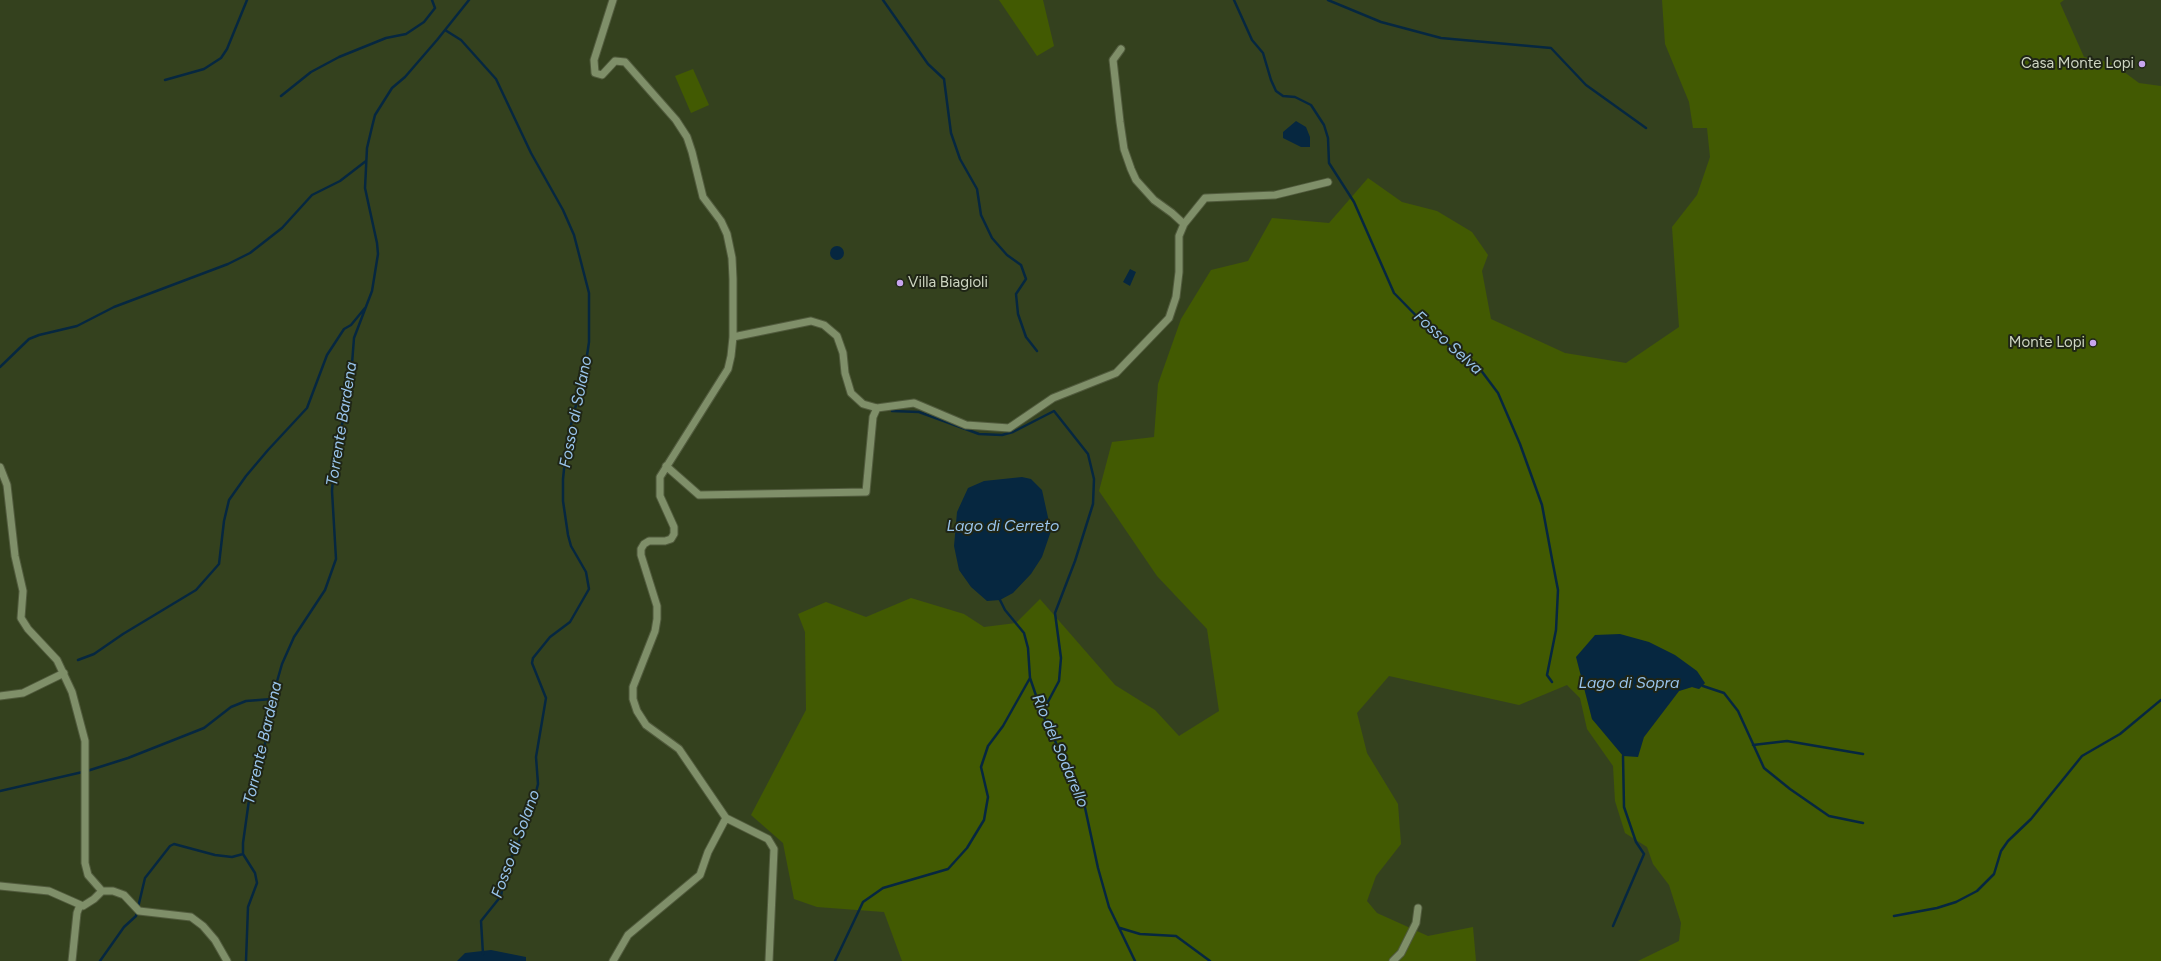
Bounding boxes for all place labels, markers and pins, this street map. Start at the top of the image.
place label: Casa Monte Lopi [2021,55,2134,73]
marker: Casa Monte Lopi [2137,59,2147,69]
place label: Villa Biagioli [908,274,988,292]
marker: Villa Biagioli [895,278,905,288]
place label: Monte Lopi [2009,334,2085,352]
marker: Monte Lopi [2088,338,2098,348]

